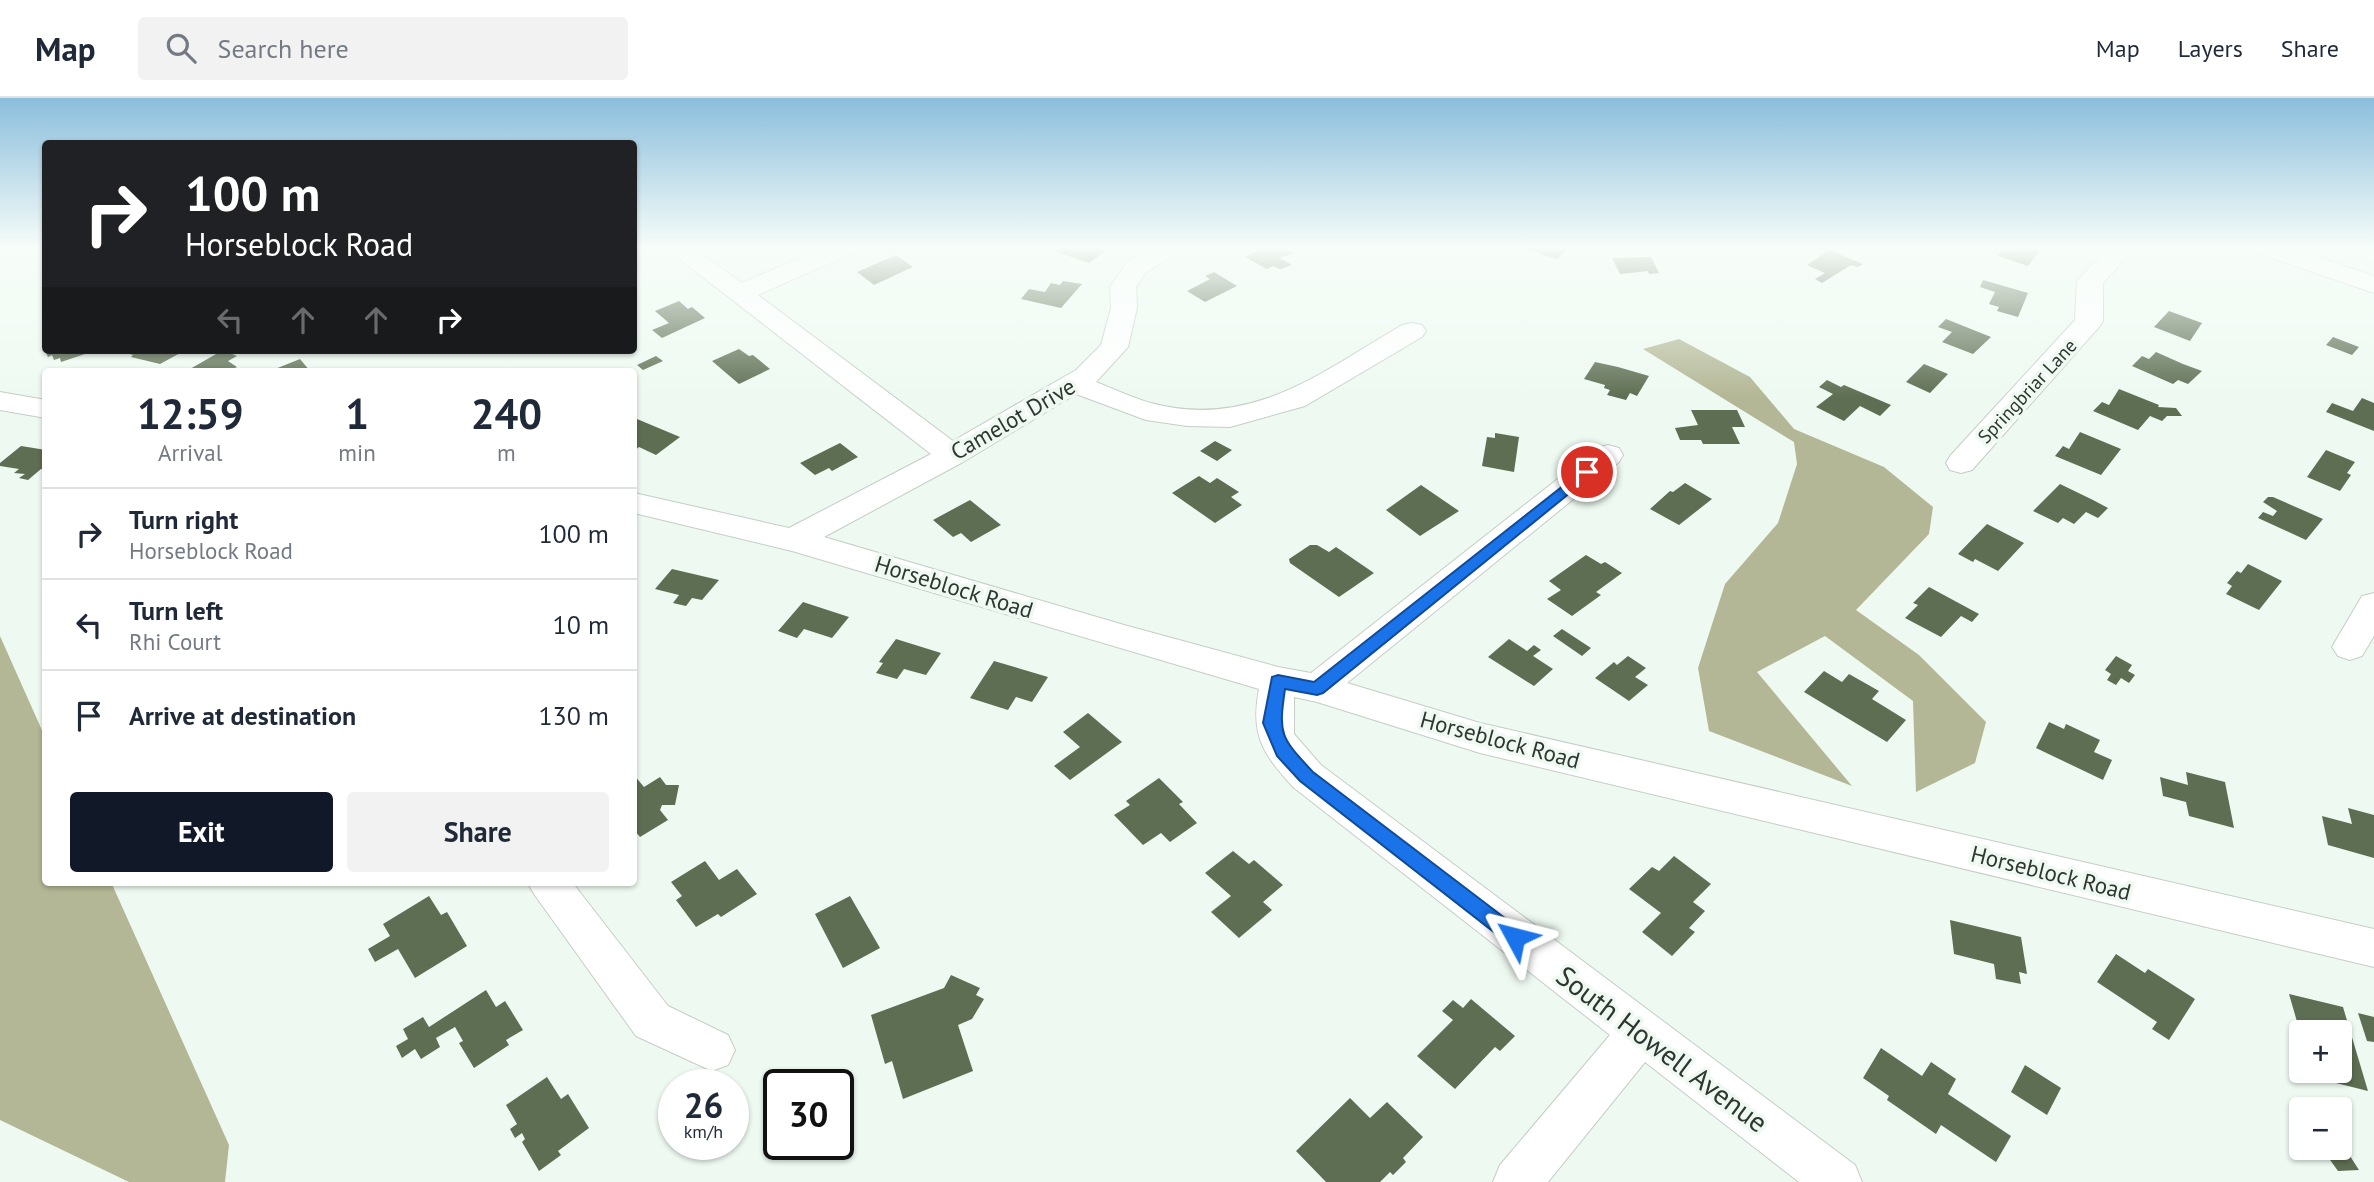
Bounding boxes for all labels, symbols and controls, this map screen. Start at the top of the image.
search box [138,17,628,80]
text: Map [35,27,96,70]
icon: search [162,29,200,67]
text: Search here [218,32,349,65]
text: Map [2096,33,2140,64]
text: Layers [2178,33,2243,64]
text: Share [2281,33,2339,64]
text: 100 m [185,161,320,225]
icon: right [70,168,161,259]
text: Horseblock Road [185,223,413,265]
icon: left [211,301,249,339]
icon: ahead [284,301,322,339]
icon: ahead [357,301,395,339]
icon: right [430,301,468,339]
street label: Springbriar Lane [1972,334,2082,448]
street label: Camelot Drive [945,371,1080,466]
text: 12:59 [137,386,243,441]
text: 1 [345,386,369,441]
text: 240 [471,386,542,441]
text: Arrival [158,438,222,467]
text: min [338,438,376,467]
text: m [497,438,516,467]
pin [1557,442,1617,502]
icon: arrive [1568,453,1606,491]
text: Turn right [129,503,238,536]
icon: right [70,515,108,553]
text: 100 m [538,517,609,550]
text: Horseblock Road [129,536,293,565]
street label: Horseblock Road [872,549,1037,624]
text: Turn left [129,594,223,627]
icon: left [70,606,108,644]
text: 10 m [553,608,609,641]
text: Rhi Court [129,627,221,656]
icon: arrive [70,697,108,735]
text: Arrive at destination [129,699,356,732]
text: 130 m [538,699,609,732]
street label: Horseblock Road [1417,704,1583,775]
button: Exit [70,792,333,872]
button: Share [347,792,609,872]
street label: Horseblock Road [1968,839,2134,906]
position arrow [1478,900,1552,974]
street label: South Howell Avenue [1549,957,1776,1140]
map controls [2289,1020,2352,1160]
button: + [2289,1020,2352,1083]
speed limit sign: 30 [763,1069,854,1160]
text: 26 [684,1082,723,1128]
button: − [2289,1097,2352,1160]
text: km/h [684,1120,723,1143]

